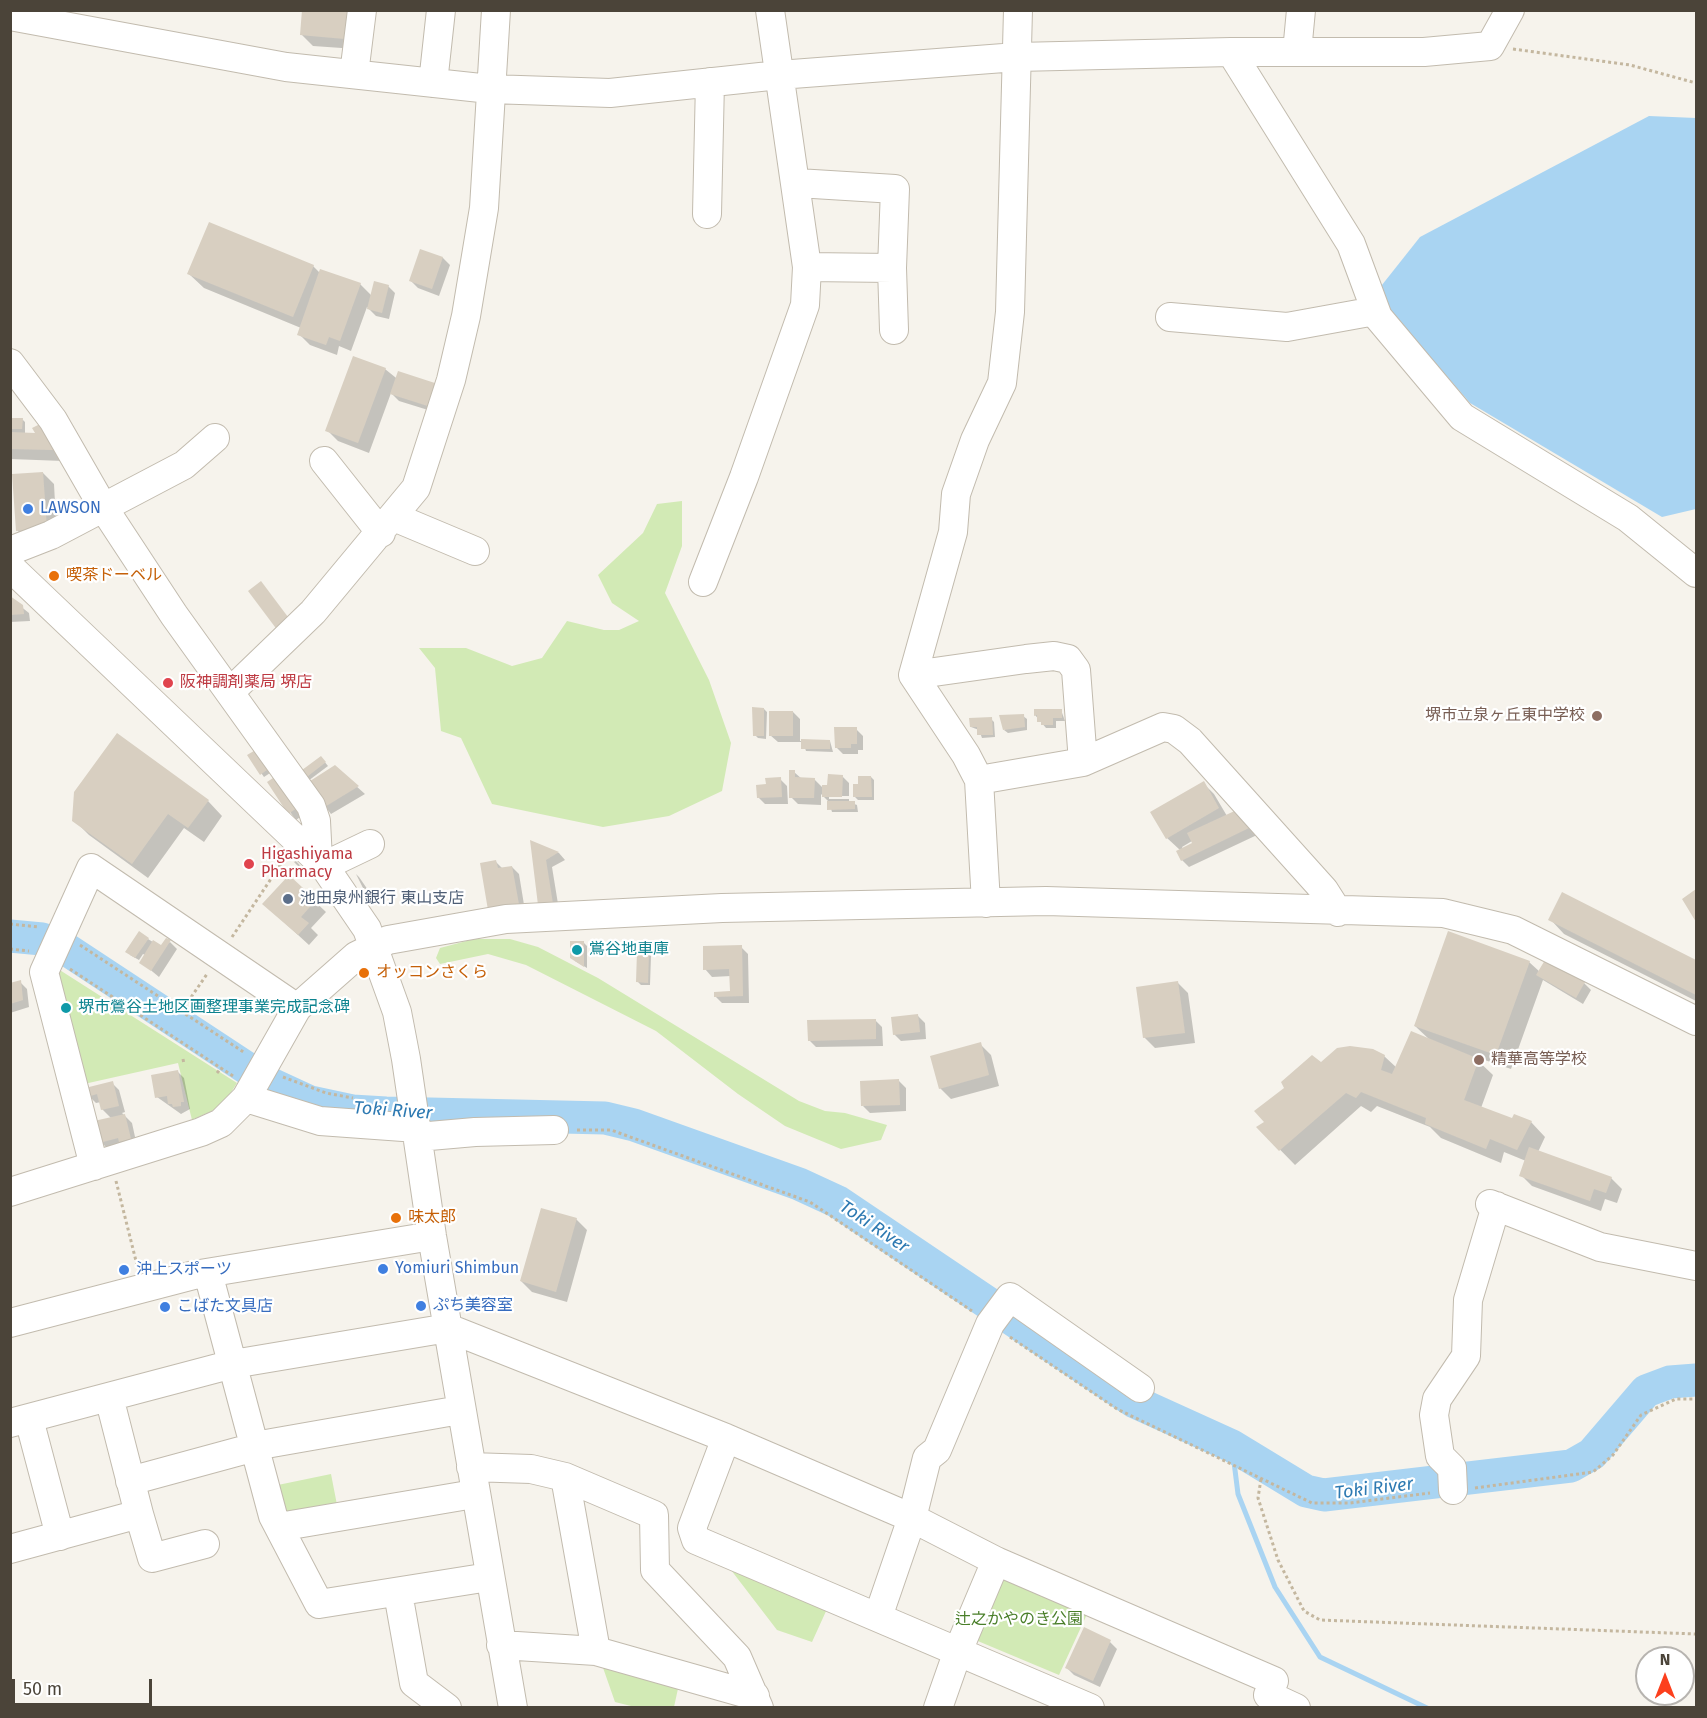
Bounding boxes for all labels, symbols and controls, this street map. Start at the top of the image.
place label: LAWSON [40,499,101,519]
marker: LAWSON [21,502,35,516]
place label: 喫茶ドーベル [66,566,162,586]
marker: 喫茶ドーベル [47,569,61,583]
place label: 阪神調剤薬局 堺店 [180,673,312,693]
marker: 阪神調剤薬局 堺店 [161,676,175,690]
place label: 堺市立泉ヶ丘東中学校 [1425,706,1585,726]
marker: 堺市立泉ヶ丘東中学校 [1590,709,1604,723]
place label: Higashiyama Pharmacy [261,845,353,883]
marker: Higashiyama Pharmacy [242,857,256,871]
place label: 池田泉州銀行 東山支店 [300,889,464,909]
marker: 池田泉州銀行 東山支店 [281,892,295,906]
place label: 鴬谷地車庫 [589,940,669,960]
marker: 鴬谷地車庫 [570,943,584,957]
place label: オッコンさくら [376,963,488,983]
marker: オッコンさくら [357,966,371,980]
place label: 堺市鶯谷土地区画整理事業完成記念碑 [78,998,350,1018]
marker: 堺市鶯谷土地区画整理事業完成記念碑 [59,1001,73,1015]
place label: 精華高等学校 [1491,1050,1587,1070]
marker: 精華高等学校 [1472,1053,1486,1067]
water label: Toki River [353,1097,433,1125]
water label: Toki River [835,1196,913,1258]
place label: 味太郎 [408,1208,456,1228]
marker: 味太郎 [389,1211,403,1225]
place label: Yomiuri Shimbun [395,1259,519,1279]
place label: 沖上スポーツ [136,1260,232,1280]
marker: Yomiuri Shimbun [376,1262,390,1276]
marker: 沖上スポーツ [117,1263,131,1277]
place label: ぷち美容室 [433,1296,513,1316]
place label: こばた文具店 [177,1297,273,1317]
marker: ぷち美容室 [414,1299,428,1313]
marker: こばた文具店 [158,1300,172,1314]
water label: Toki River [1334,1473,1414,1505]
park label: 辻之かやのき公園 [955,1610,1083,1630]
north arrow [1635,1646,1695,1706]
text: N [1660,1650,1670,1669]
scale bar [15,1667,154,1705]
text: 50 m [23,1678,62,1700]

